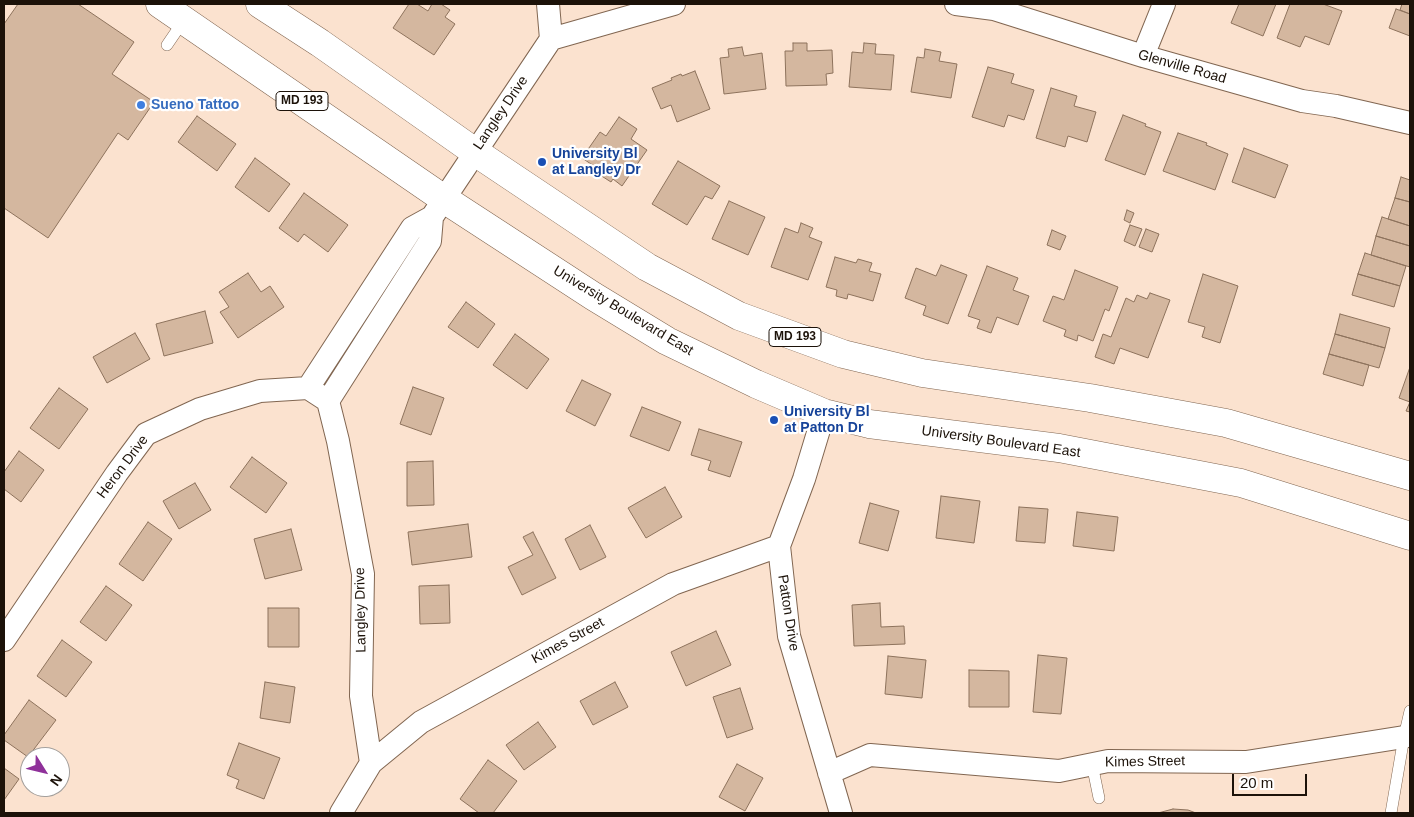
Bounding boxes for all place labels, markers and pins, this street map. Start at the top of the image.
place label: Sueno Tattoo [151,97,239,113]
marker: Sueno Tattoo [135,99,147,111]
place label: University Bl at Langley Dr [552,146,641,178]
marker: University Bl at Langley Dr [536,156,548,168]
place label: University Bl at Patton Dr [784,404,870,437]
marker: University Bl at Patton Dr [768,414,780,426]

